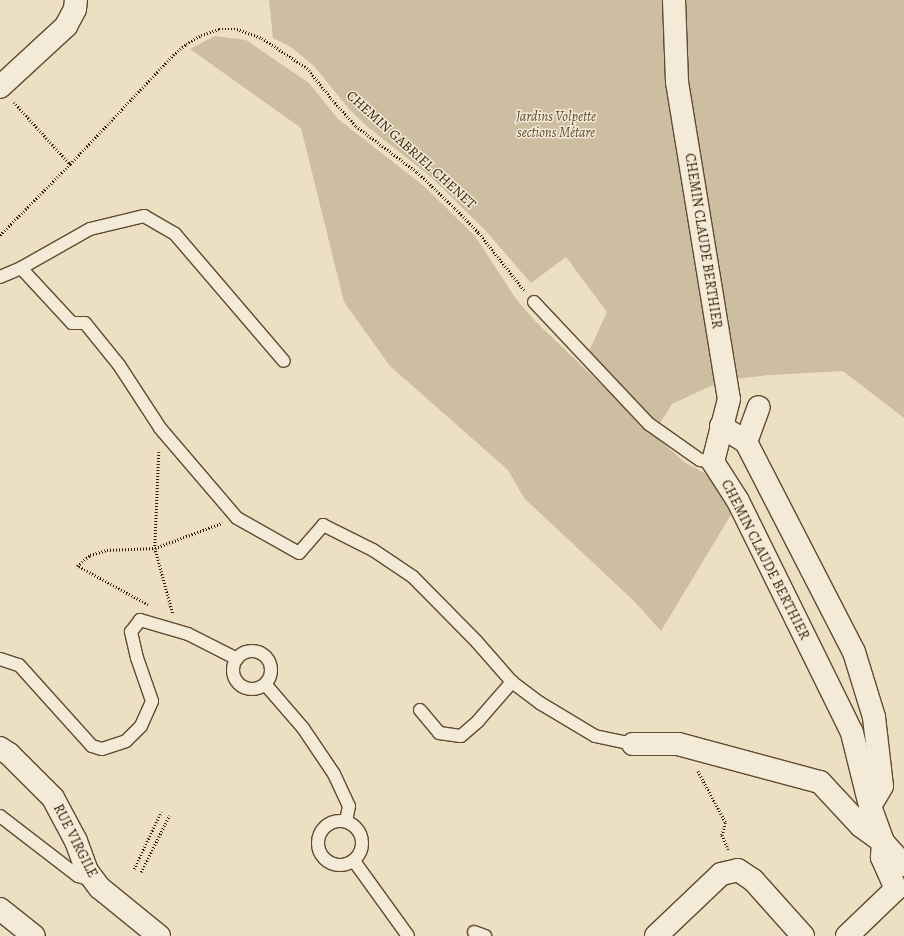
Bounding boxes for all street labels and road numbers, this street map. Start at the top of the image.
street label: CHEMIN GABRIEL CHENET [343,87,479,213]
street label: CHEMIN CLAUDE BERTHIER [681,152,725,330]
street label: CHEMIN CLAUDE BERTHIER [717,477,813,643]
street label: RUE VIRGILE [49,801,101,881]

